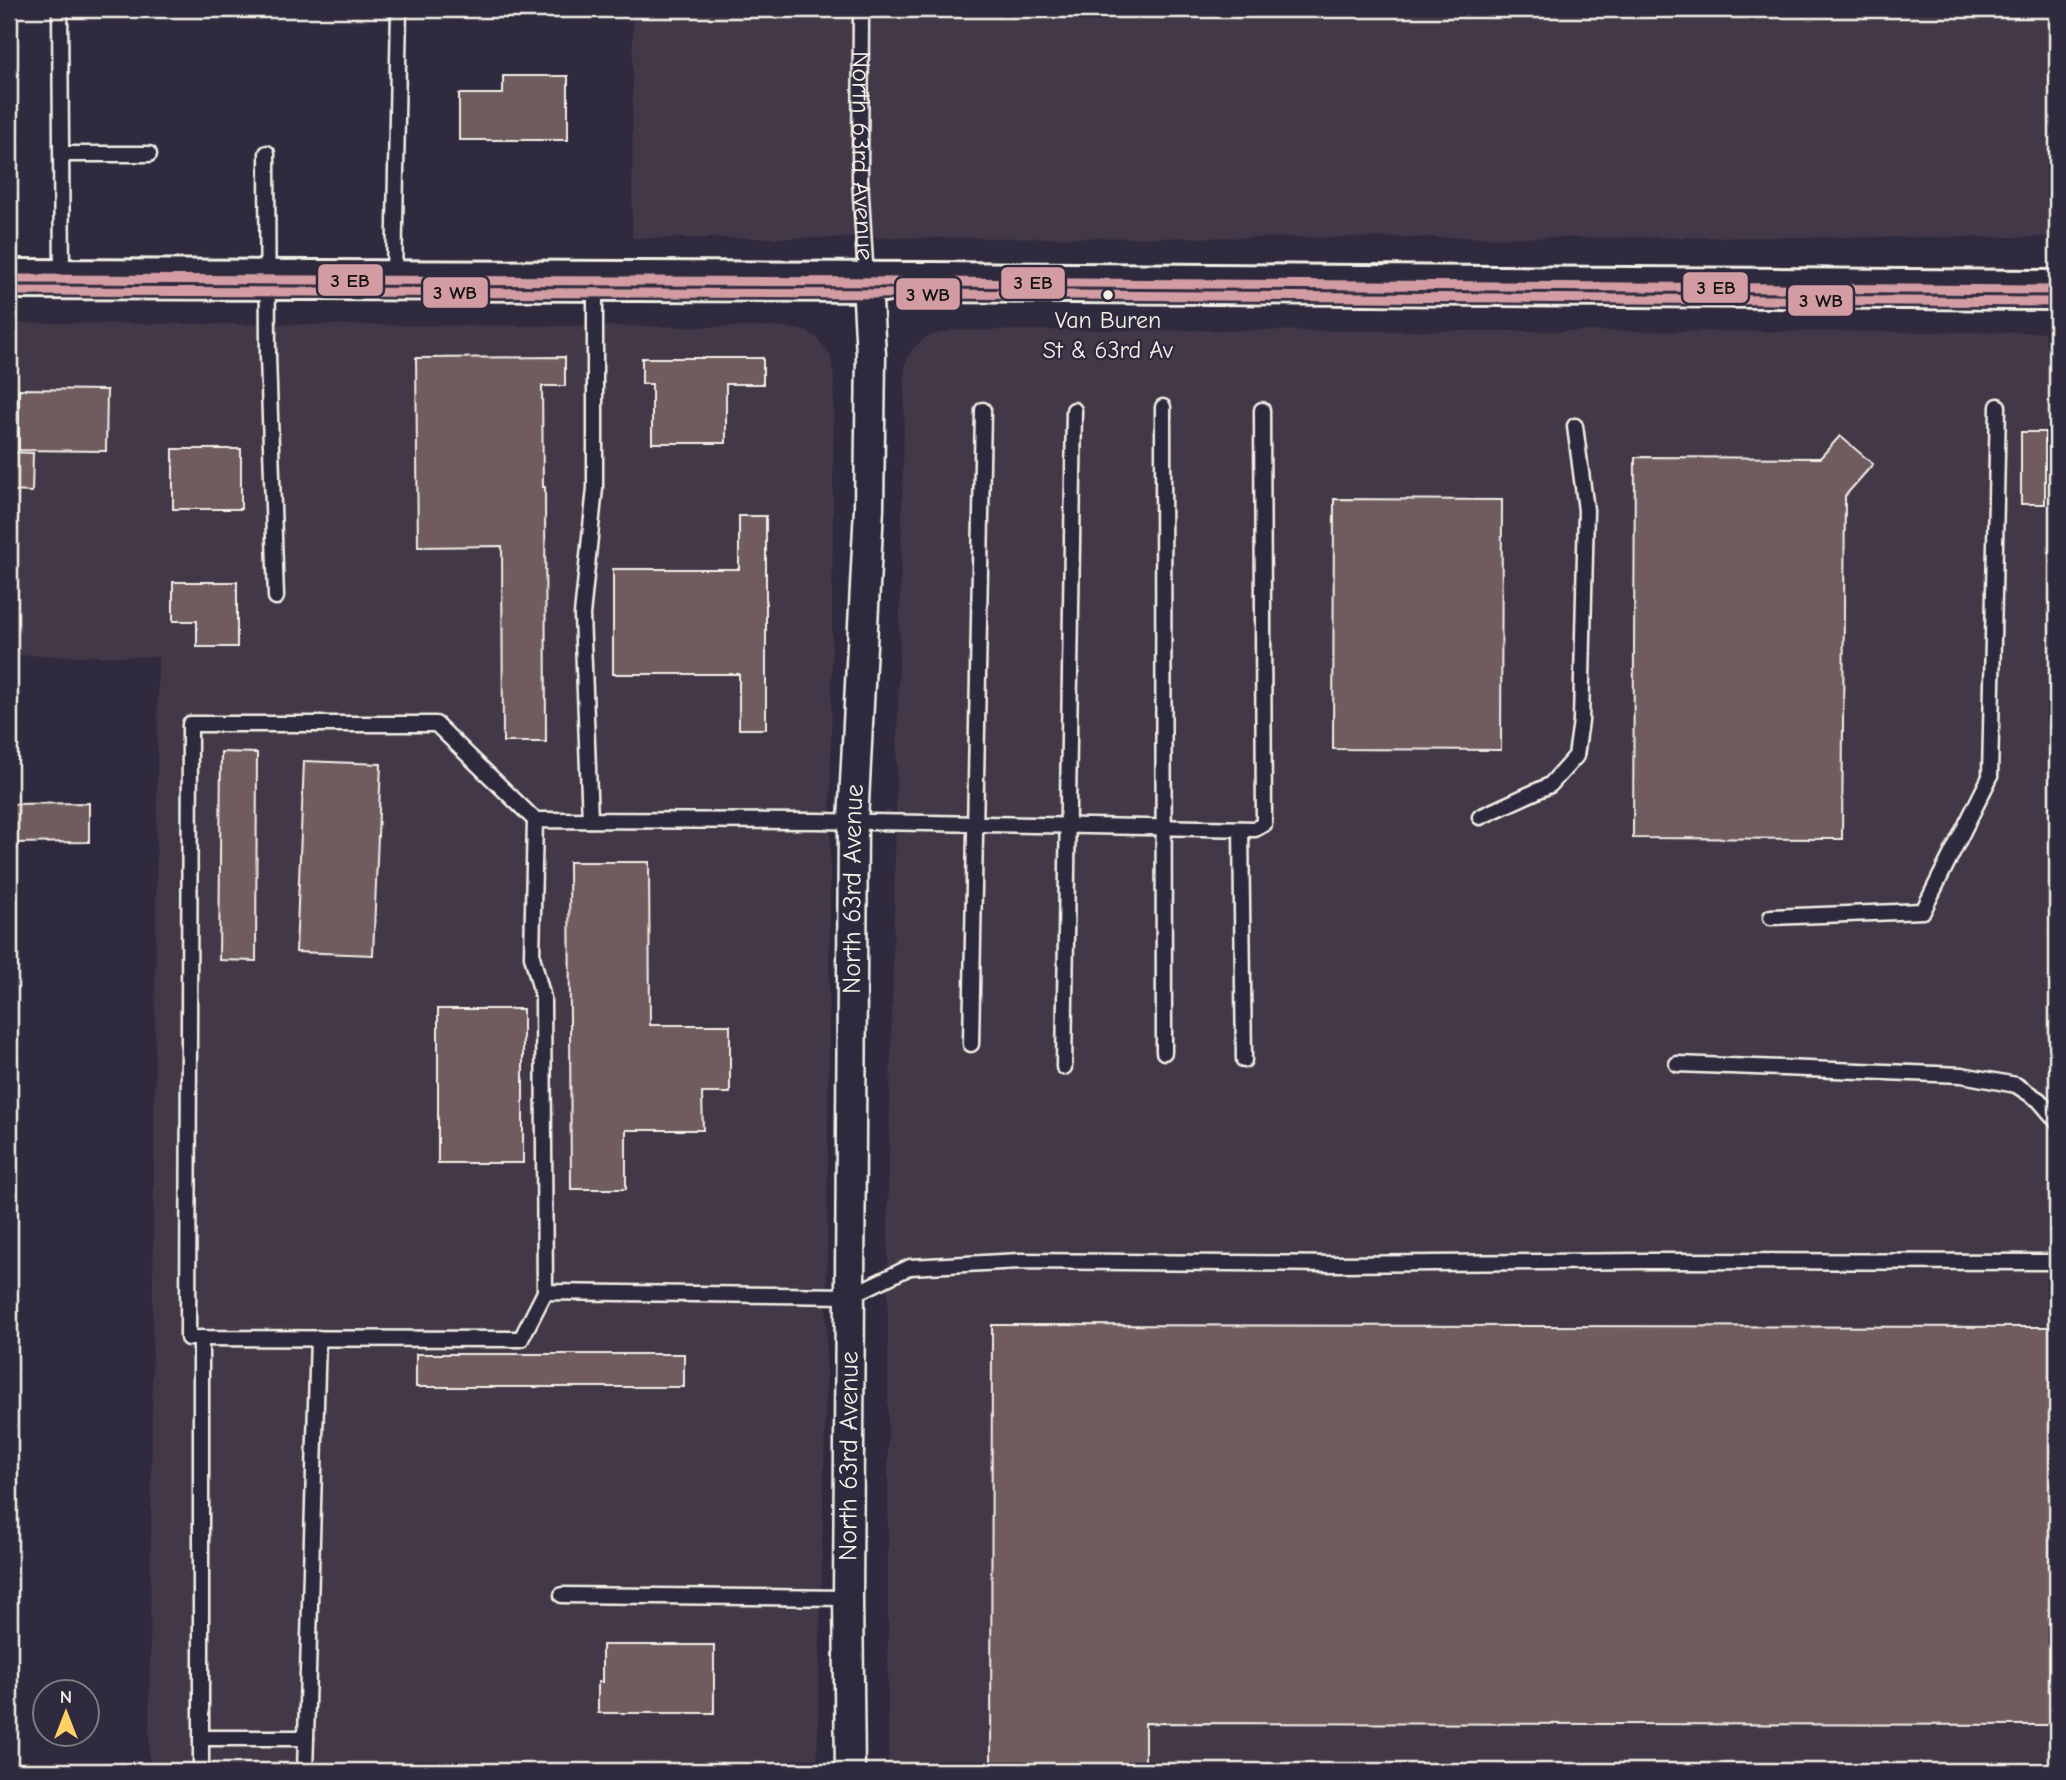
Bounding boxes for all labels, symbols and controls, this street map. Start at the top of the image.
street label: North 63rd Avenue [845,51,880,262]
line badge: 3 EB [317,263,384,297]
line badge: 3 EB [1000,266,1066,300]
text: 3 EB [330,270,370,292]
line badge: 3 EB [1682,271,1749,304]
text: 3 EB [1013,272,1053,294]
line badge: 3 WB [422,276,489,309]
line badge: 3 WB [895,277,961,311]
text: 3 EB [1696,277,1736,299]
text: 3 WB [433,282,477,304]
text: 3 WB [906,284,950,306]
line badge: 3 WB [1787,284,1854,317]
marker: Van Buren St & 63rd Av [1101,288,1115,302]
text: 3 WB [1799,290,1843,312]
place label: Van Buren St & 63rd Av [1043,306,1173,364]
street label: North 63rd Avenue [837,783,870,994]
street label: North 63rd Avenue [833,1351,865,1561]
north arrow [32,1678,102,1748]
text: N [60,1686,72,1708]

